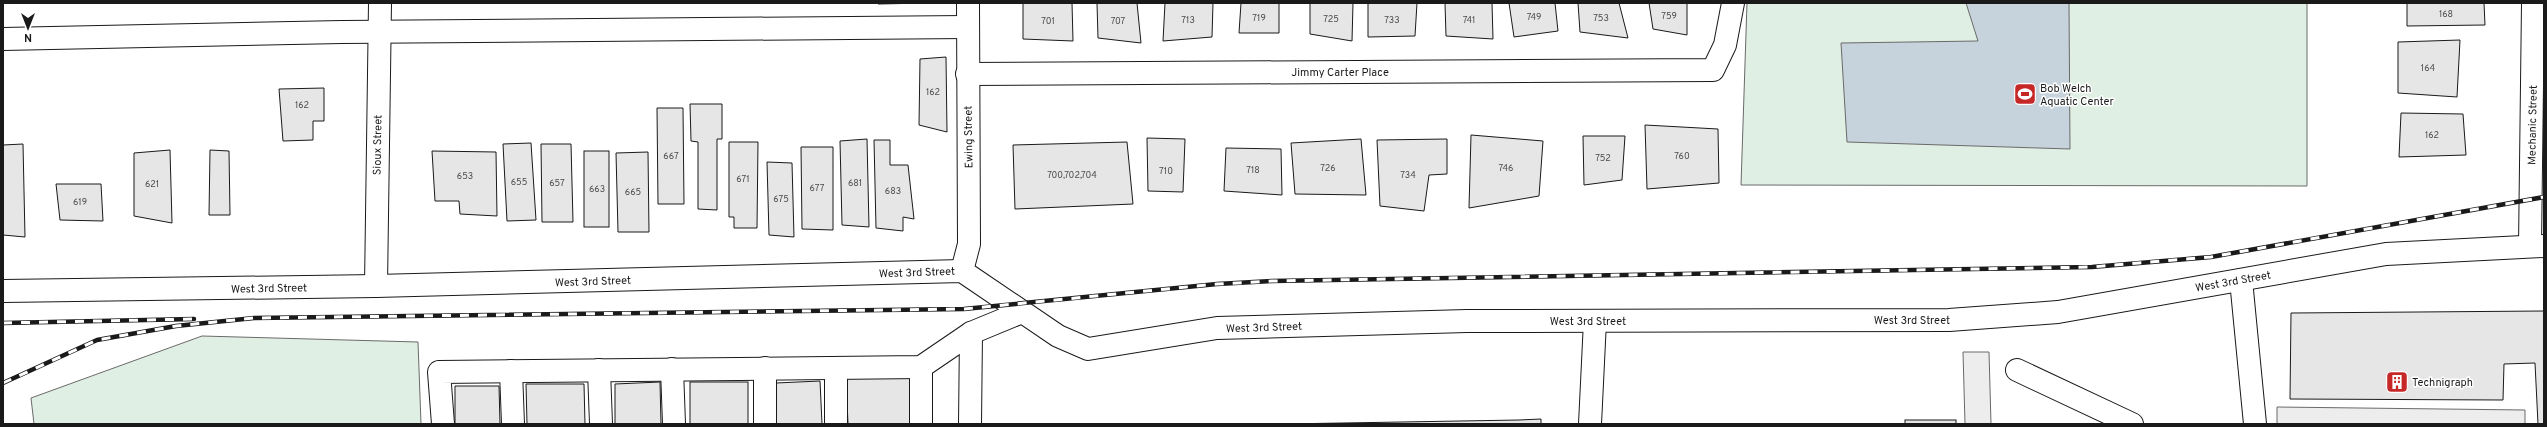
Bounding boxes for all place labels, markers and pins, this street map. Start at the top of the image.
sports icon: Bob Welch Aquatic Center [2012,81,2038,107]
place label: Bob Welch Aquatic Center [2040,82,2115,109]
building icon: Technigraph [2384,369,2410,395]
place label: Technigraph [2412,376,2473,390]

